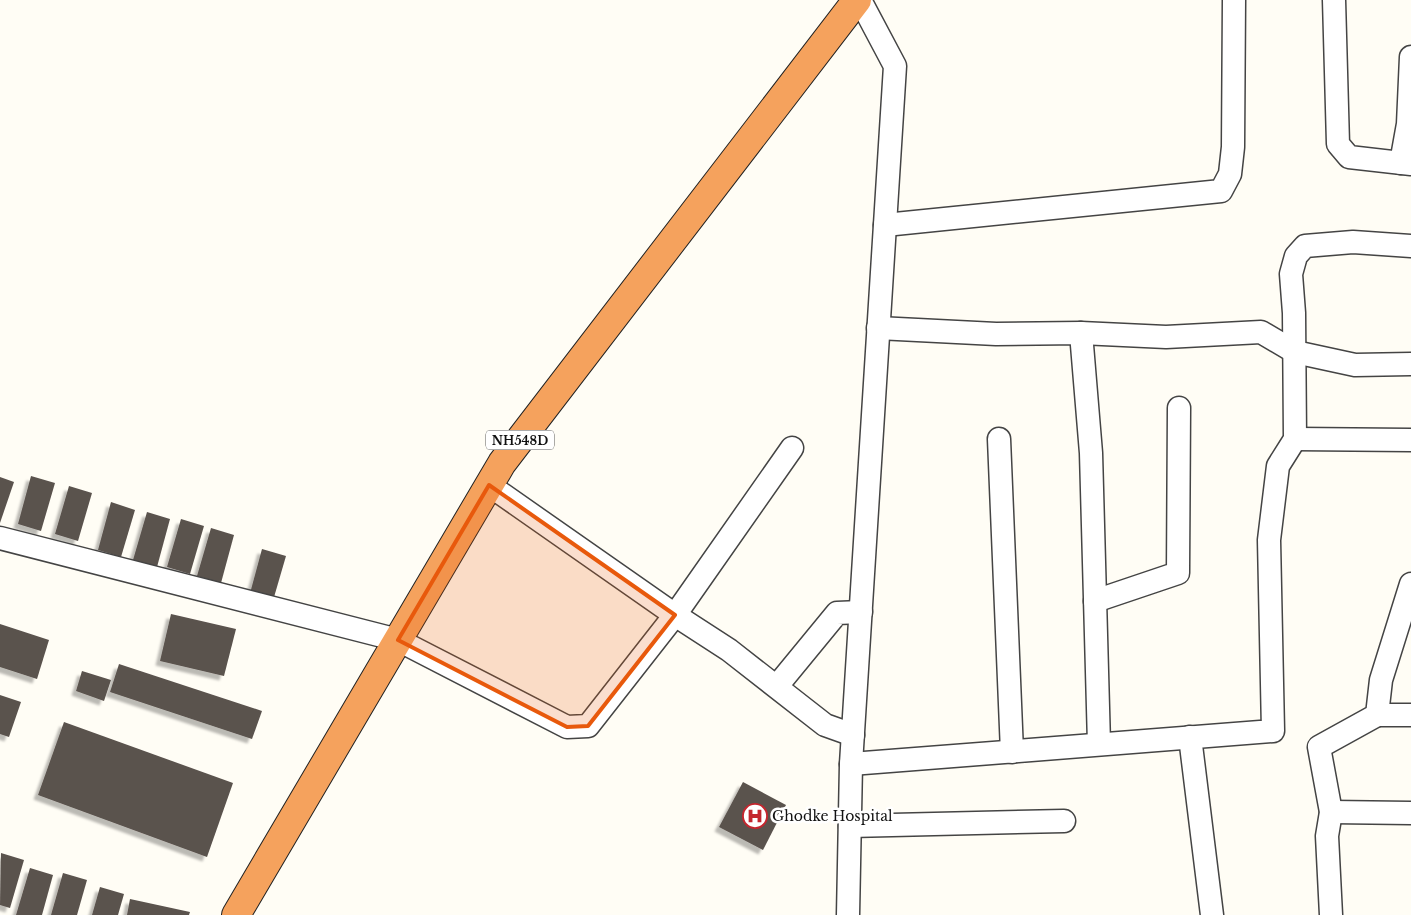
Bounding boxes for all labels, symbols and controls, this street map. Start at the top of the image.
road number: NH548D [486,430,554,450]
hospital icon: Ghodke Hospital [742,803,768,829]
place label: Ghodke Hospital [772,807,893,825]

